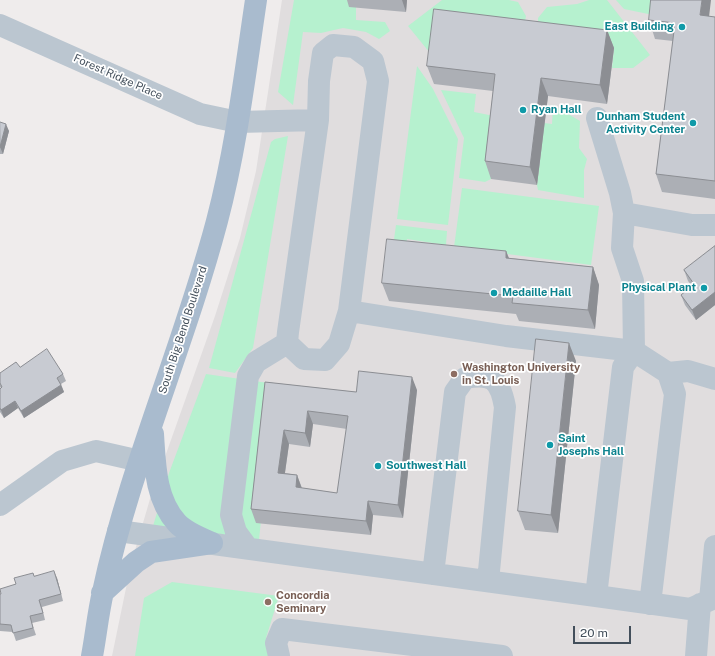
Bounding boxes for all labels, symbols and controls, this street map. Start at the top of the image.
place label: East Building [605,20,674,34]
marker: East Building [677,22,687,32]
street label: Forest Ridge Place [71,51,165,103]
place label: Ryan Hall [531,103,582,117]
marker: Ryan Hall [518,105,528,115]
place label: Dunham Student Activity Center [596,110,685,136]
marker: Dunham Student Activity Center [688,118,698,128]
street label: South Big Bend Boulevard [156,264,210,396]
place label: Physical Plant [622,281,696,295]
marker: Physical Plant [699,283,709,293]
place label: Medaille Hall [502,286,571,300]
marker: Medaille Hall [489,288,499,298]
place label: Washington University in St. Louis [462,361,580,387]
marker: Washington University in St. Louis [449,369,459,379]
place label: Saint Josephs Hall [558,432,624,458]
marker: Saint Josephs Hall [545,440,555,450]
place label: Southwest Hall [386,459,467,473]
marker: Southwest Hall [373,461,383,471]
place label: Concordia Seminary [276,589,330,615]
marker: Concordia Seminary [263,597,273,607]
scale bar [575,618,633,644]
text: 20 m [580,626,608,640]

